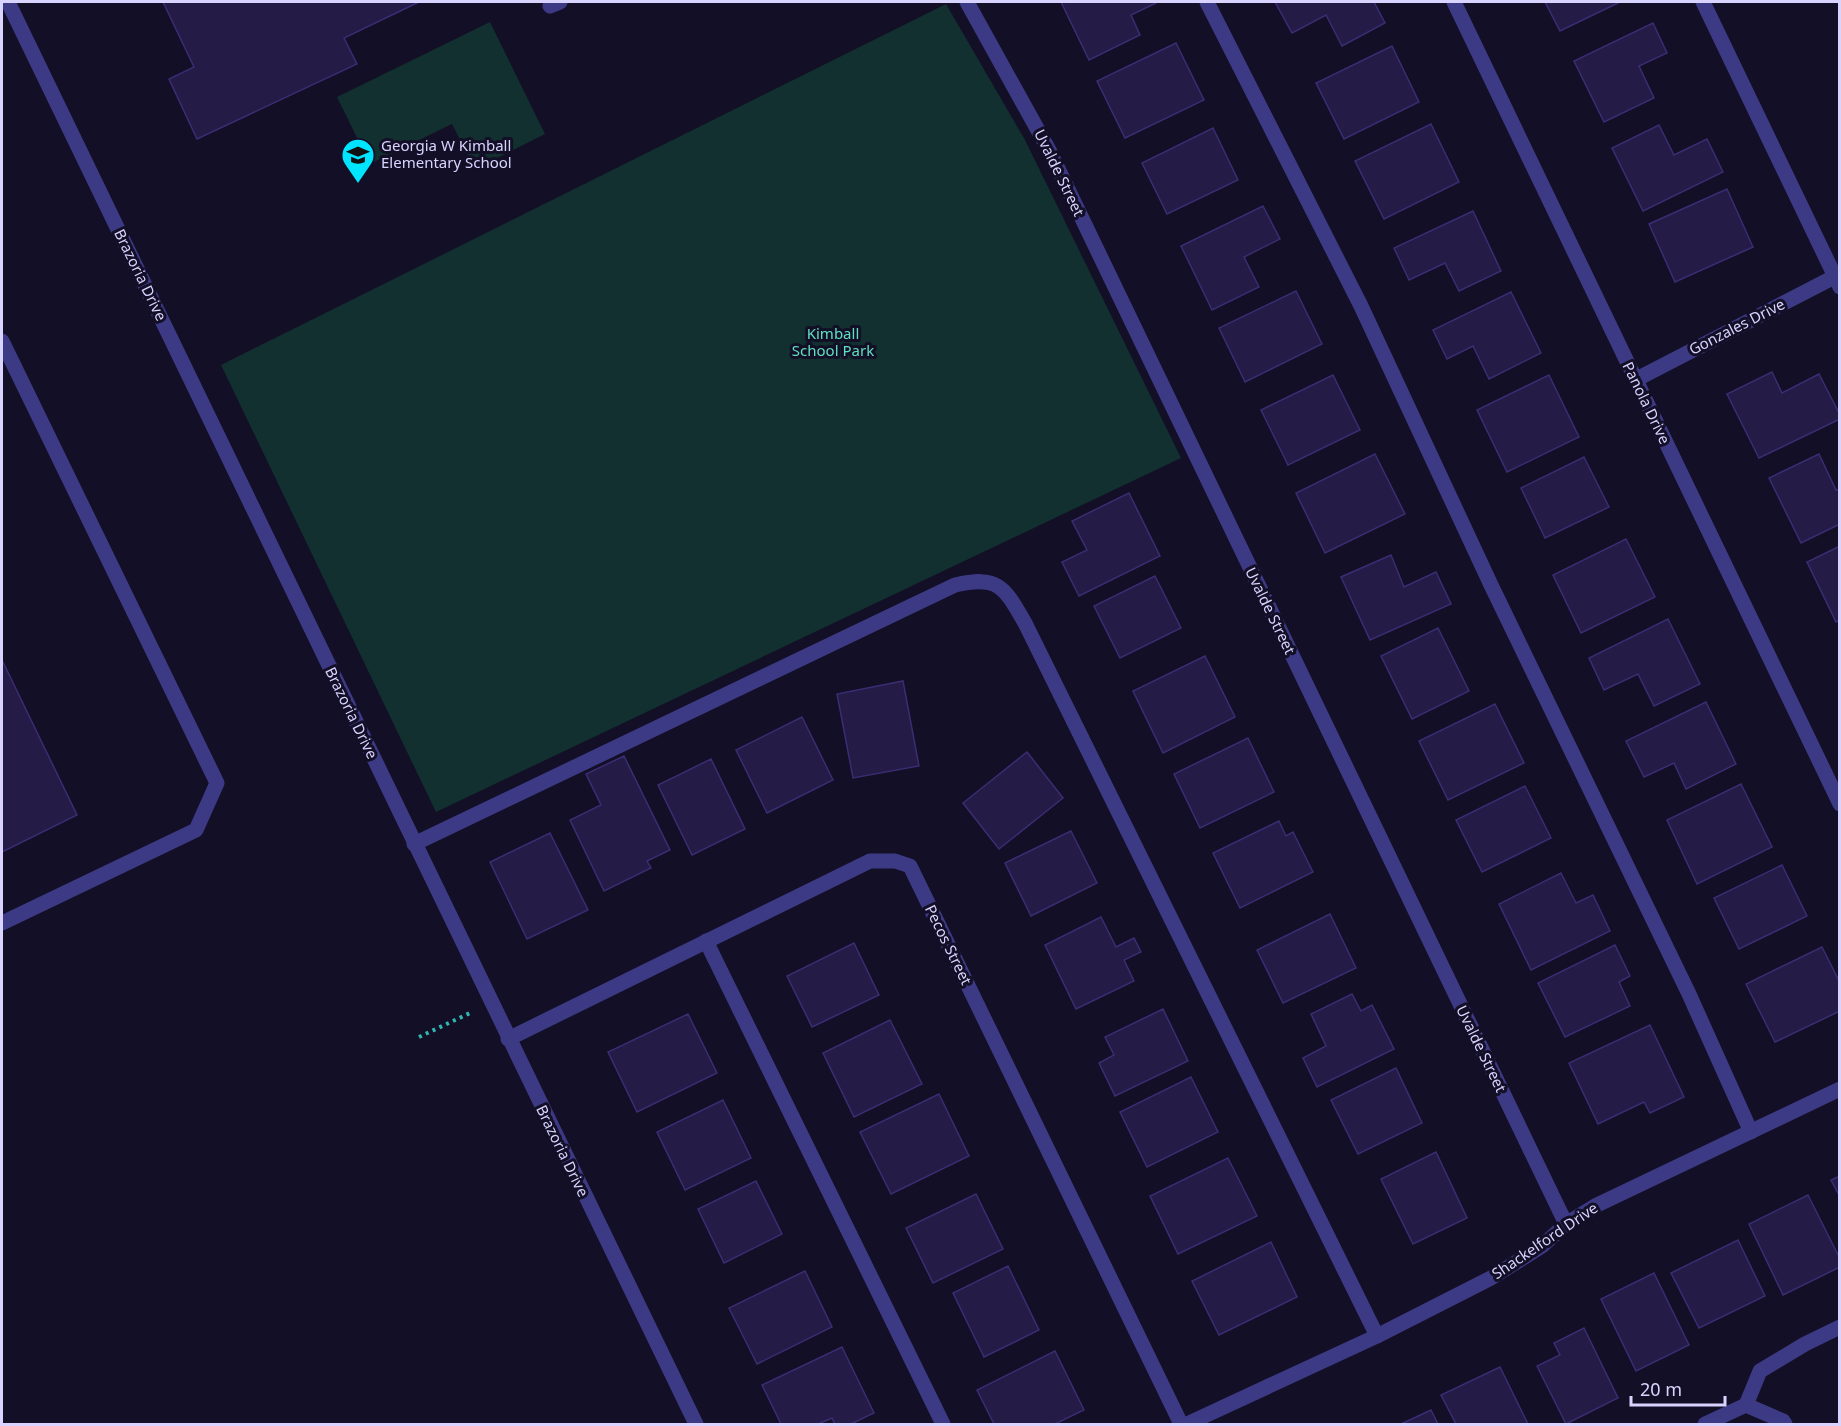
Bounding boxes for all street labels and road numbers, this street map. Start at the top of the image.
street label: Uvalde Street [1030,126,1090,220]
street label: Brazoria Drive [110,225,172,324]
street label: Gonzales Drive [1685,293,1788,359]
street label: Panola Drive [1618,358,1675,447]
street label: Uvalde Street [1241,564,1301,658]
street label: Brazoria Drive [321,663,383,762]
street label: Pecos Street [921,901,977,988]
street label: Uvalde Street [1452,1002,1512,1096]
street label: Brazoria Drive [532,1101,594,1200]
street label: Shackelford Drive [1488,1197,1601,1283]

